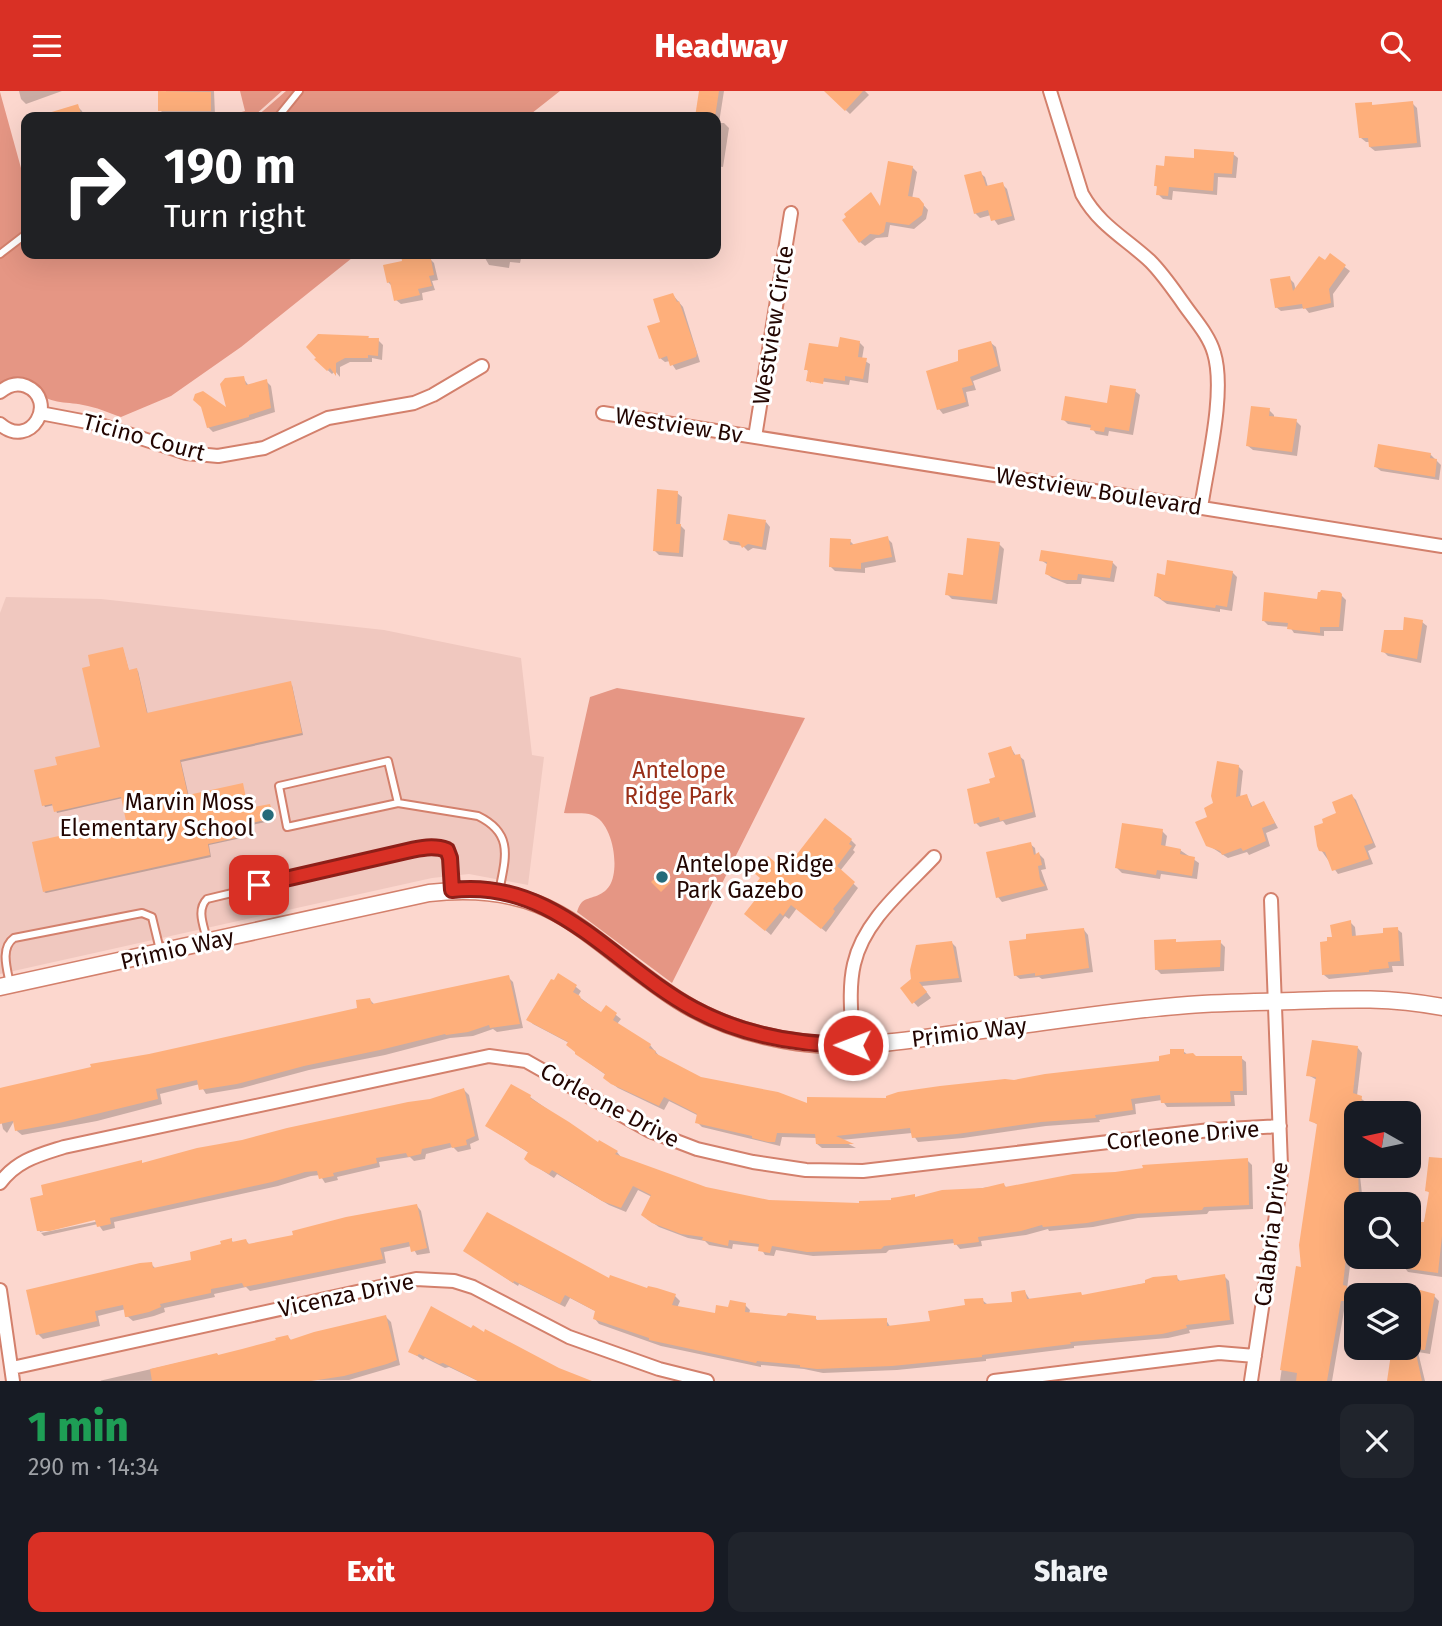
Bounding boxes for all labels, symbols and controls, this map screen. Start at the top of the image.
icon: menu [28,27,66,65]
text: Headway [654,27,788,65]
icon: search [1376,27,1414,65]
text: 190 m [164,137,296,196]
icon: right [49,140,140,231]
text: Turn right [164,197,306,235]
street label: Westview Circle [747,243,799,407]
street label: Westview Bv [613,401,745,449]
street label: Ticino Court [80,407,209,467]
street label: Westview Boulevard [994,461,1204,521]
park label: Antelope Ridge Park [624,756,734,810]
place label: Marvin Moss Elementary School [59,788,254,842]
marker: Marvin Moss Elementary School [260,807,276,823]
place label: Antelope Ridge Park Gazebo [676,850,834,904]
pin [229,855,289,915]
icon: arrive [240,866,278,904]
marker: Antelope Ridge Park Gazebo [654,869,670,885]
street label: Primio Way [117,922,237,976]
position arrow [816,1008,890,1082]
street label: Primio Way [910,1011,1029,1053]
street label: Corleone Drive [536,1057,684,1153]
north arrow [1344,1101,1421,1178]
map controls [1344,1101,1421,1360]
street label: Corleone Drive [1105,1114,1261,1156]
street label: Calabria Drive [1248,1160,1294,1308]
button: search [1344,1192,1421,1269]
street label: Vicenza Drive [276,1267,416,1323]
button: layers [1344,1283,1421,1360]
text: 1 min [28,1402,129,1452]
button: close [1340,1404,1414,1478]
text: 290 m · 14:34 [28,1453,159,1481]
button: Exit [28,1532,714,1612]
button: Share [728,1532,1414,1612]

